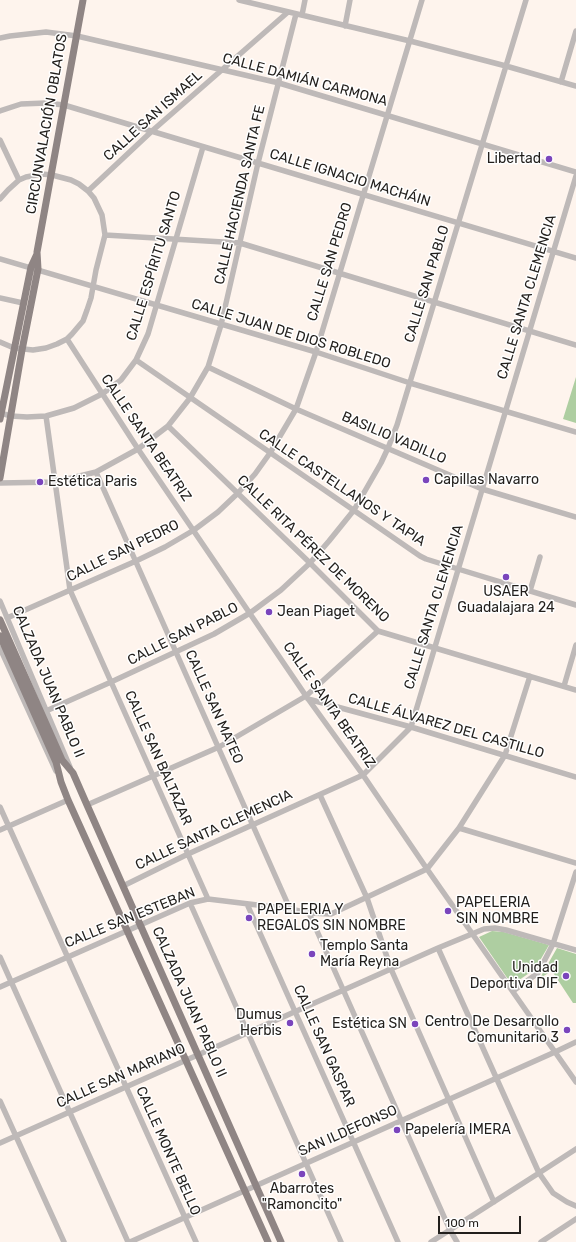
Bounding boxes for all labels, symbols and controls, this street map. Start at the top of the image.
street label: CIRCUNVALACIÓN OBLATOS [23,32,71,216]
street label: CALLE DAMIÁN CARMONA [221,50,389,110]
street label: CALLE SAN ISMAEL [100,67,206,165]
street label: CALLE HACIENDA SANTA FE [211,104,269,286]
street label: CALLE IGNACIO MACHÁIN [268,146,432,210]
place label: Libertad [487,151,541,167]
marker: Libertad [544,154,554,164]
street label: CALLE ESPÍRITU SANTO [123,189,185,343]
street label: CALLE SAN PEDRO [304,201,356,323]
street label: CALLE SANTA CLEMENCIA [494,213,560,381]
street label: CALLE SAN PABLO [401,223,453,345]
street label: CALLE JUAN DE DIOS ROBLEDO [189,296,393,372]
street label: CALLE SANTA BEATRIZ [97,371,195,505]
street label: BASILIO VADILLO [339,408,449,468]
street label: CALLE CASTELLANOS Y TAPIA [255,426,429,550]
street label: CALLE RITA PÉREZ DE MORENO [233,472,393,626]
place label: Capillas Navarro [434,472,539,488]
place label: Estética Paris [48,474,137,490]
marker: Capillas Navarro [421,475,431,485]
marker: Estética Paris [35,477,45,487]
street label: CALLE SAN PEDRO [64,516,182,586]
street label: CALLE SANTA CLEMENCIA [401,523,467,691]
marker: USAER Guadalajara 24 [501,572,511,582]
place label: USAER Guadalajara 24 [457,584,555,616]
street label: CALLE SAN PABLO [125,599,241,669]
street label: CALZADA JUAN PABLO II [8,604,88,760]
place label: Jean Piaget [277,604,355,620]
marker: Jean Piaget [264,607,274,617]
street label: CALLE SANTA BEATRIZ [279,639,379,771]
street label: CALLE SAN MATEO [181,647,247,767]
street label: CALLE SAN BALTAZAR [121,688,195,828]
street label: CALLE ÁLVAREZ DEL CASTILLO [346,690,546,762]
street label: CALLE SANTA CLEMENCIA [133,786,295,874]
street label: CALLE SAN ESTEBAN [62,884,198,952]
place label: PAPELERIA SIN NOMBRE [456,895,539,928]
place label: PAPELERIA Y REGALOS SIN NOMBRE [257,902,406,934]
marker: PAPELERIA SIN NOMBRE [443,906,453,916]
marker: PAPELERIA Y REGALOS SIN NOMBRE [244,913,254,923]
street label: CALZADA JUAN PABLO II [148,924,230,1080]
place label: Templo Santa María Reyna [320,938,408,970]
marker: Templo Santa María Reyna [307,949,317,959]
place label: Unidad Deportiva DIF [470,960,558,992]
marker: Unidad Deportiva DIF [561,971,571,981]
street label: CALLE SAN GASPAR [290,982,358,1110]
place label: Dumus Herbis [236,1007,282,1040]
place label: Centro De Desarrollo Comunitario 3 [425,1014,559,1046]
place label: Estética SN [332,1016,407,1032]
marker: Dumus Herbis [285,1018,295,1028]
marker: Estética SN [410,1019,420,1029]
marker: Centro De Desarrollo Comunitario 3 [562,1025,572,1035]
street label: CALLE SAN MARIANO [54,1040,188,1112]
street label: CALLE MONTE BELLO [132,1084,204,1218]
street label: SAN ILDEFONSO [296,1102,400,1160]
place label: Papelería IMERA [405,1122,511,1138]
marker: Papelería IMERA [392,1125,402,1135]
marker: Abarrotes "Ramoncito" [297,1169,307,1179]
place label: Abarrotes "Ramoncito" [262,1181,342,1214]
scale bar [440,1208,523,1234]
text: 100 m [445,1216,479,1230]

